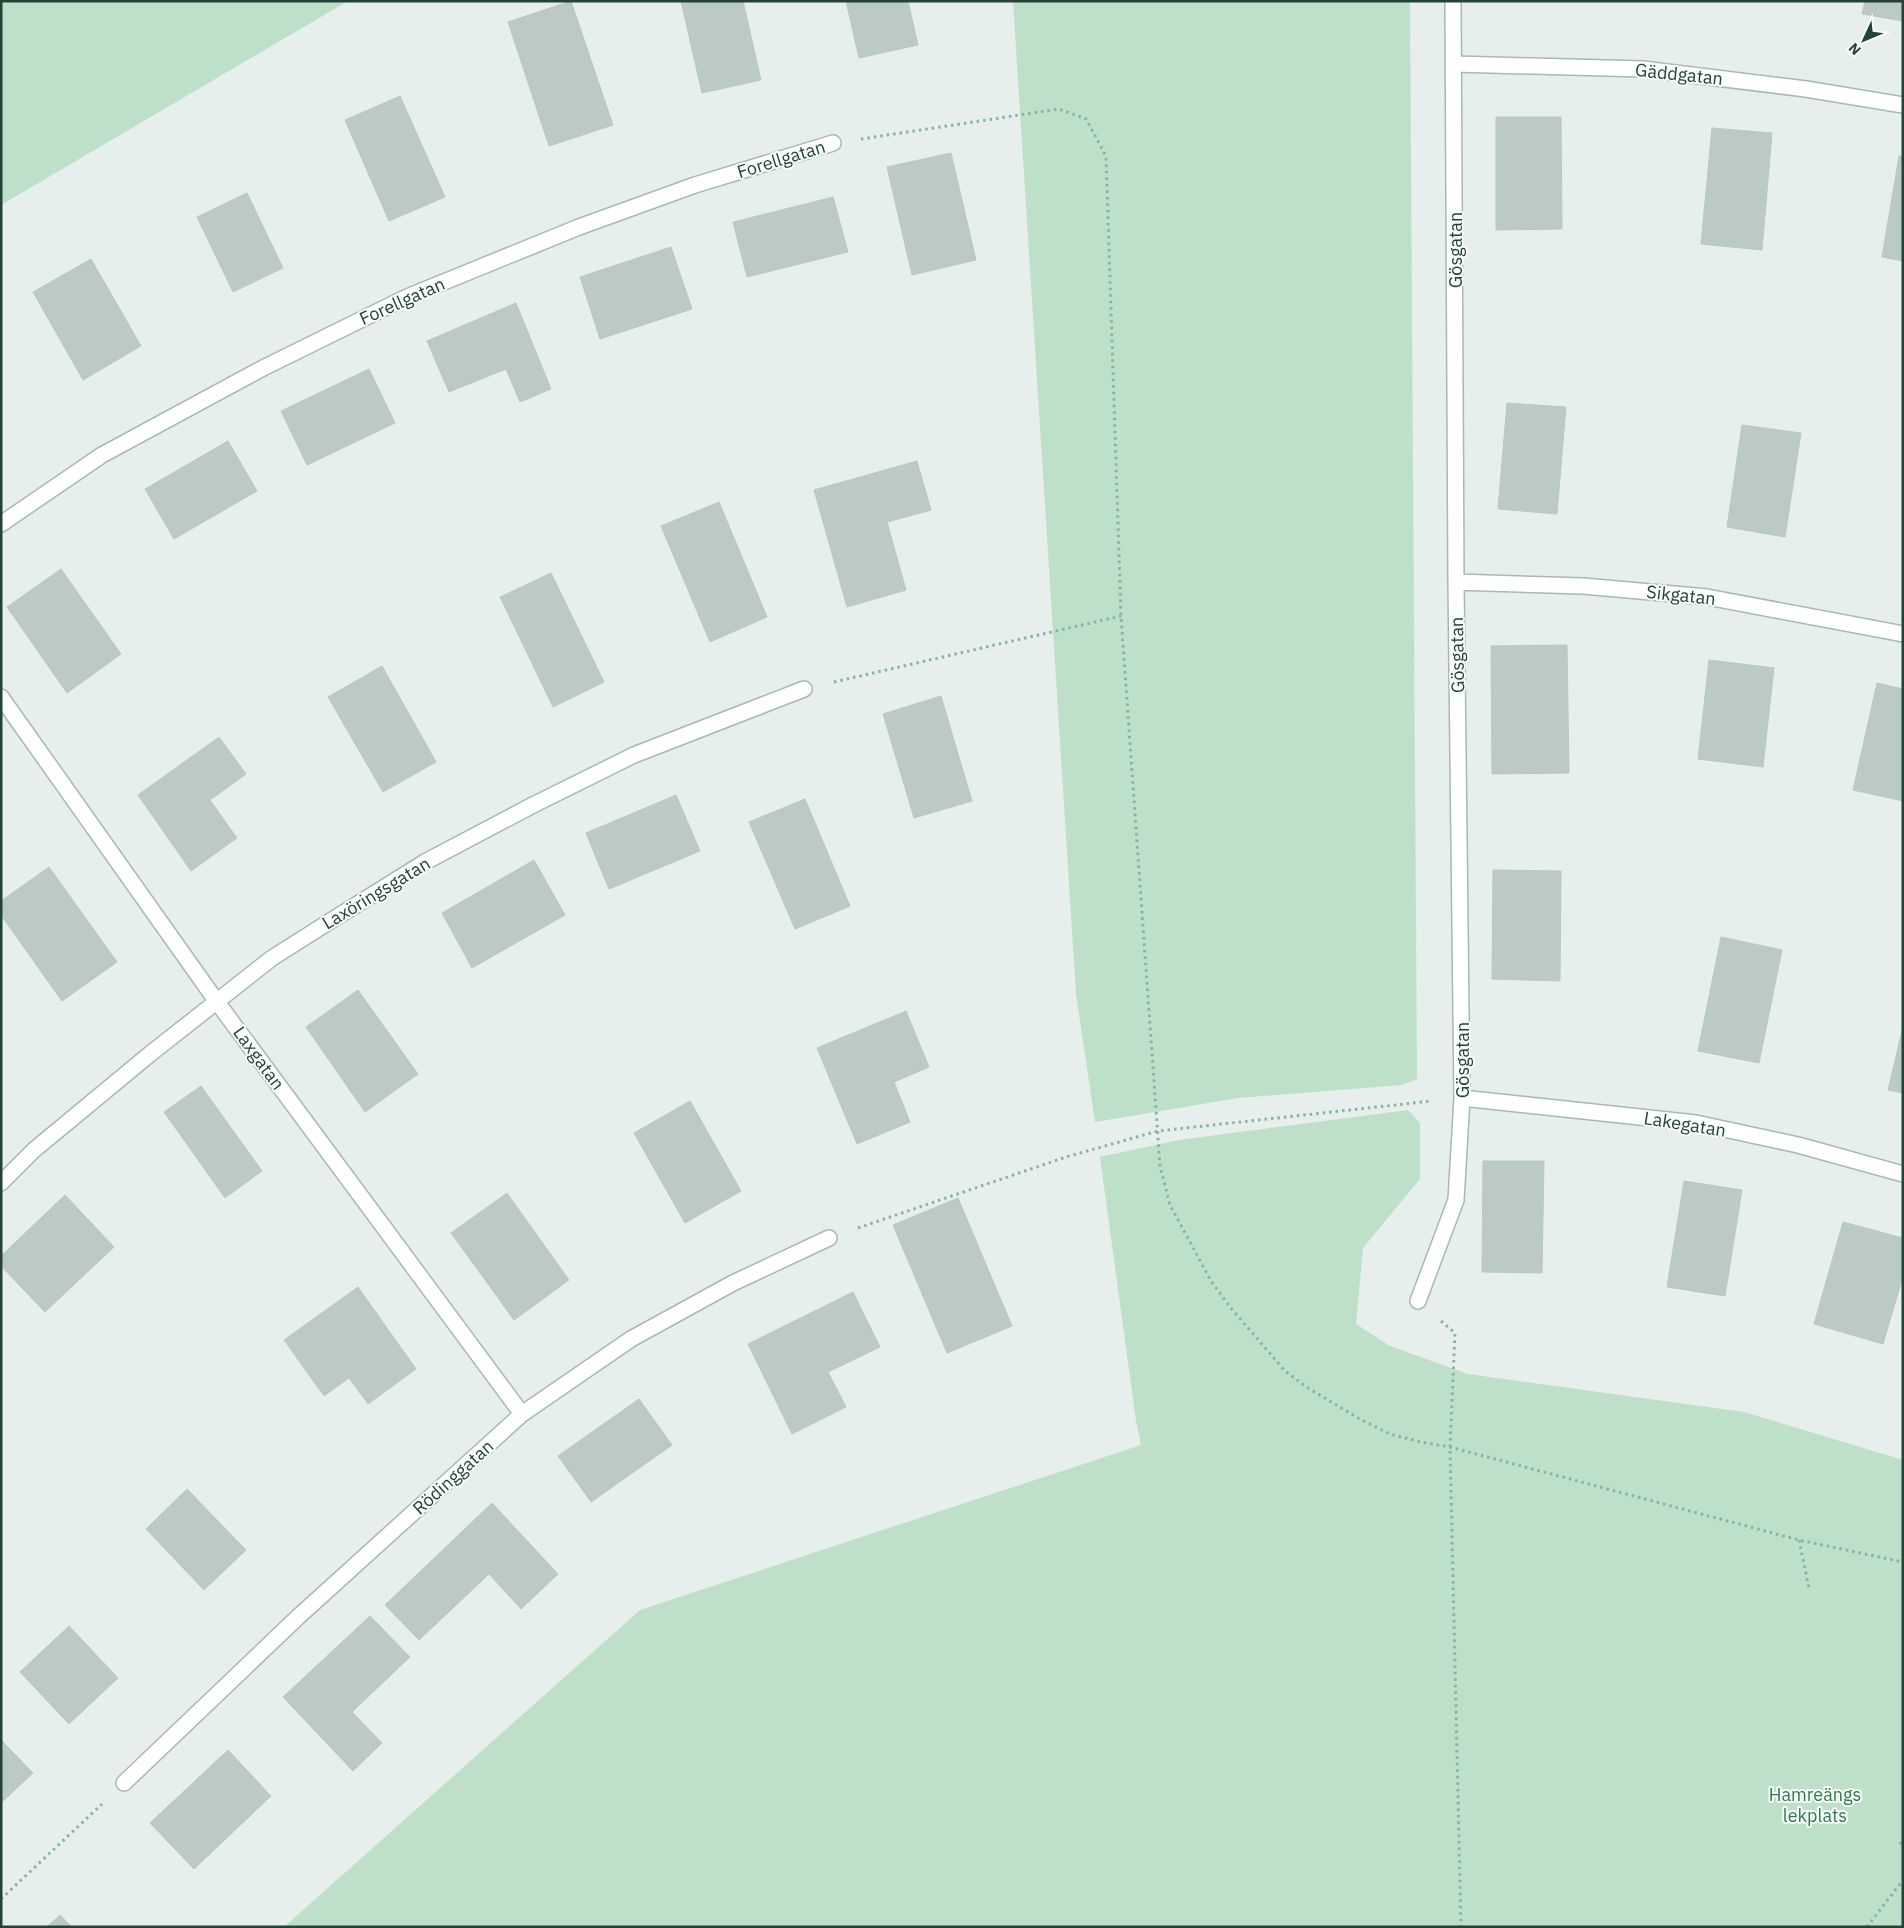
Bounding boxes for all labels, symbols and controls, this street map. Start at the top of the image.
north arrow [1839,15,1889,65]
text: N [1845,39,1865,59]
street label: Gäddgatan [1634,58,1724,90]
street label: Forellgatan [734,135,828,183]
street label: Gösgatan [1444,212,1467,288]
street label: Forellgatan [356,272,448,330]
street label: Sikgatan [1645,580,1717,610]
street label: Gösgatan [1445,617,1469,693]
street label: Laxöringsgatan [318,852,434,934]
street label: Laxgatan [228,1022,290,1094]
street label: Gösgatan [1451,1022,1474,1098]
street label: Lakegatan [1642,1106,1728,1142]
street label: Rödinggatan [408,1435,498,1519]
park label: Hamreängs lekplats [1769,1783,1861,1827]

